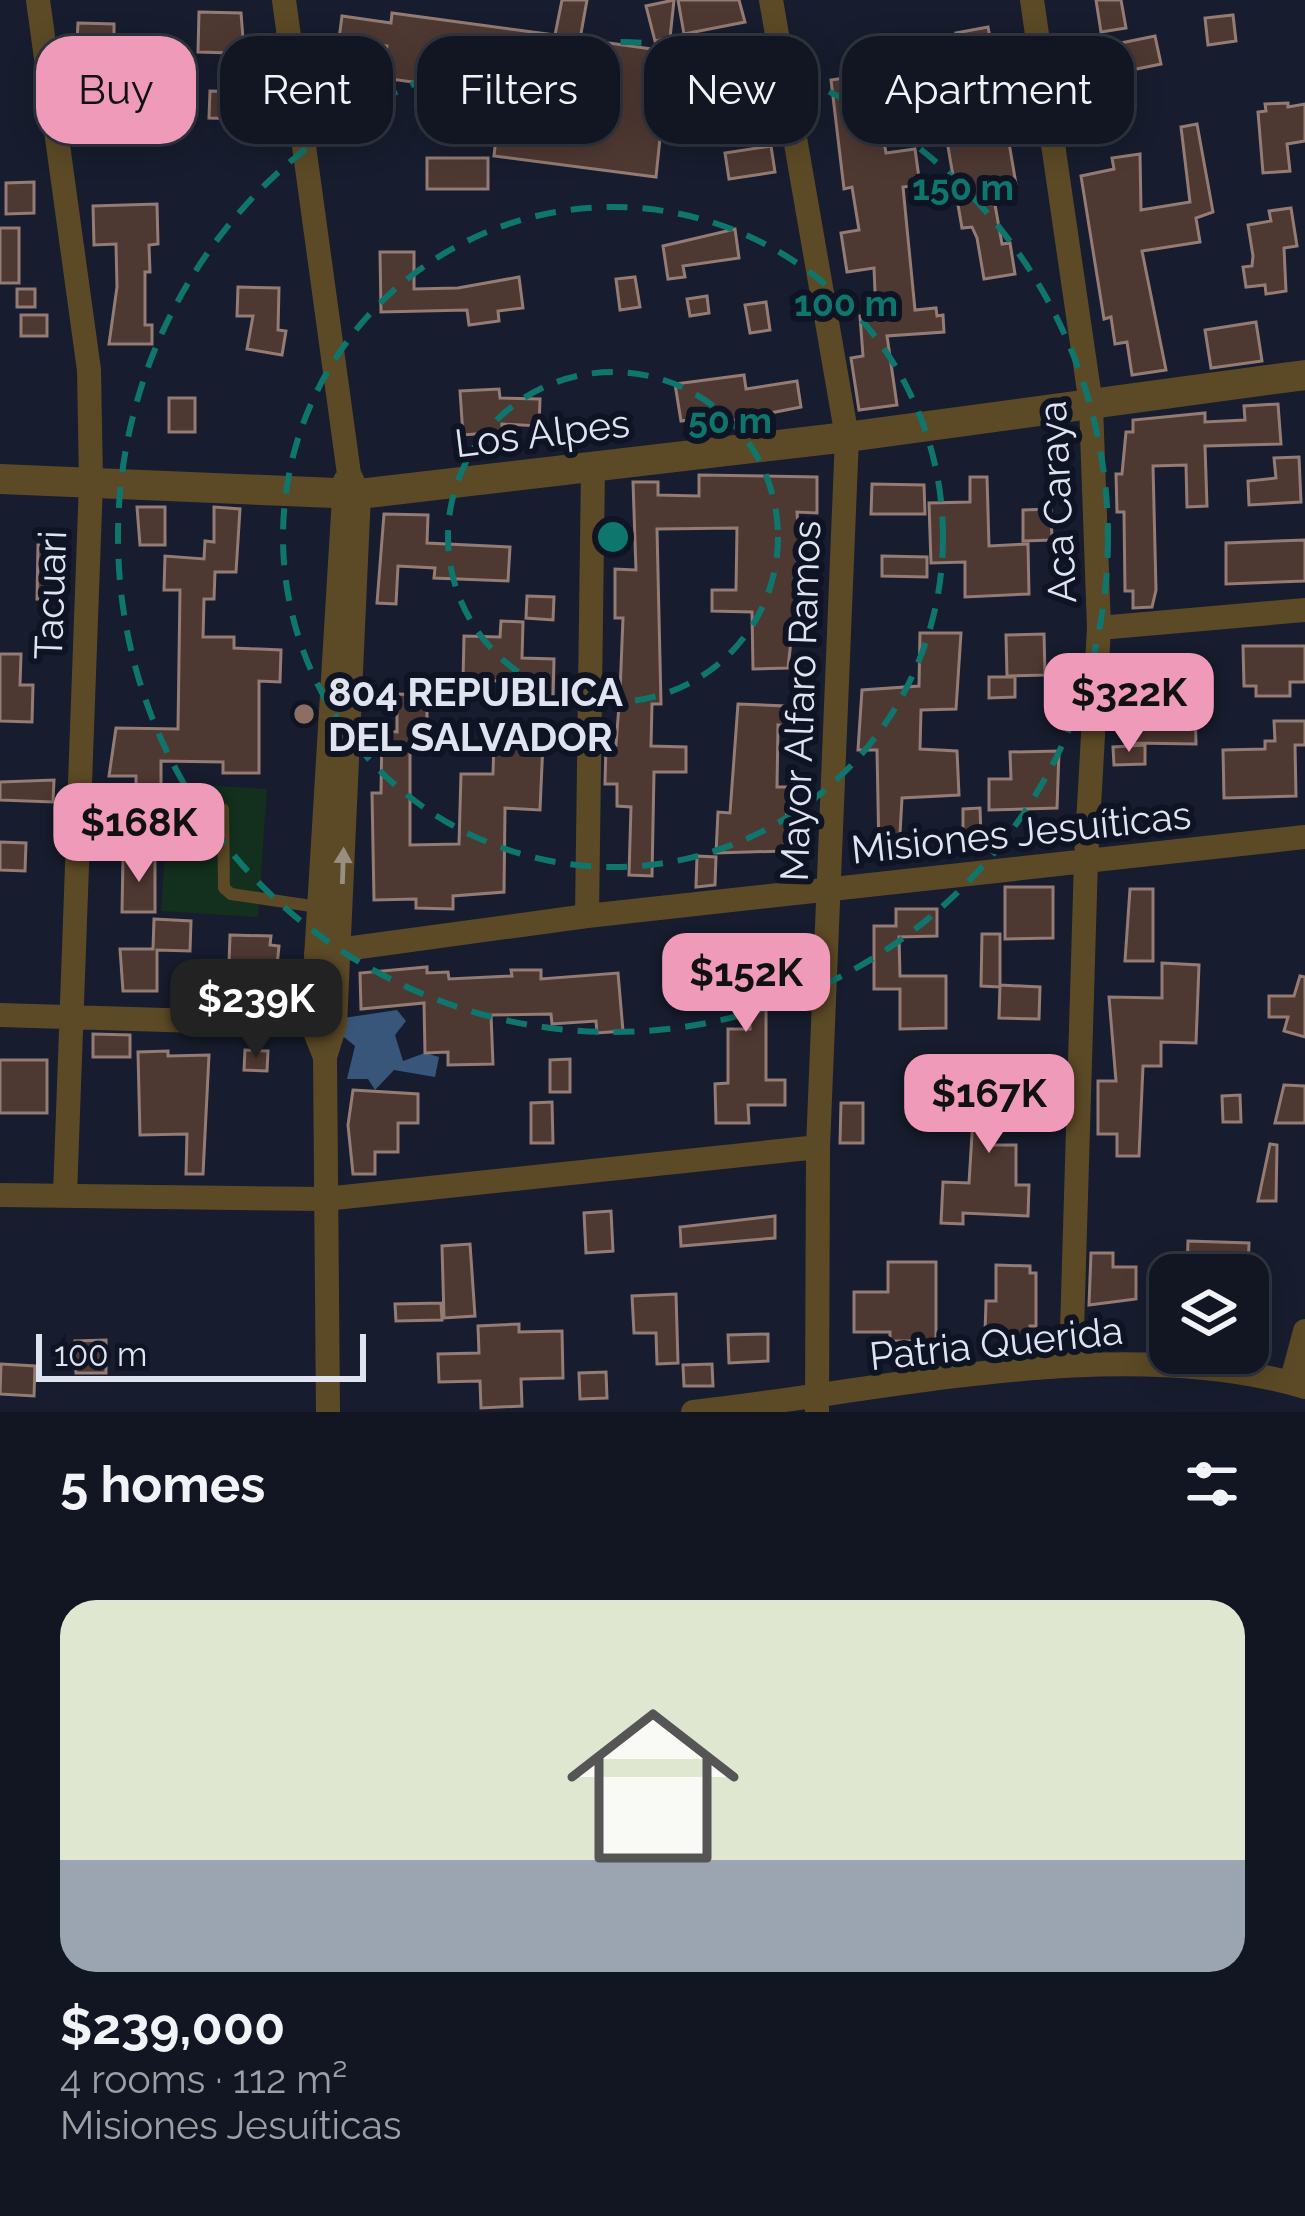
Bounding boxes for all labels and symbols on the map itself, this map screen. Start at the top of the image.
text: 150 m [912,166,1014,208]
text: 100 m [794,282,898,324]
street label: Los Alpes [452,399,632,467]
text: 50 m [688,399,772,441]
street label: Aca Caraya [1029,400,1085,604]
centre of rings [592,516,634,558]
street label: Mayor Alfaro Ramos [771,520,829,882]
street label: Tacuari [25,530,75,660]
pin: $322K [1045,653,1213,755]
place label: 804 REPUBLICA DEL SALVADOR [328,669,624,760]
marker: 804 REPUBLICA DEL SALVADOR [291,701,317,727]
pin: $168K [55,783,223,885]
street label: Misiones Jesuíticas [849,791,1193,873]
one-way arrow [334,846,353,884]
pin: $152K [662,933,830,1035]
pin: $239K [172,959,340,1061]
pin: $167K [905,1054,1073,1156]
street label: Patria Querida [867,1307,1125,1379]
scale bar [36,1328,366,1381]

